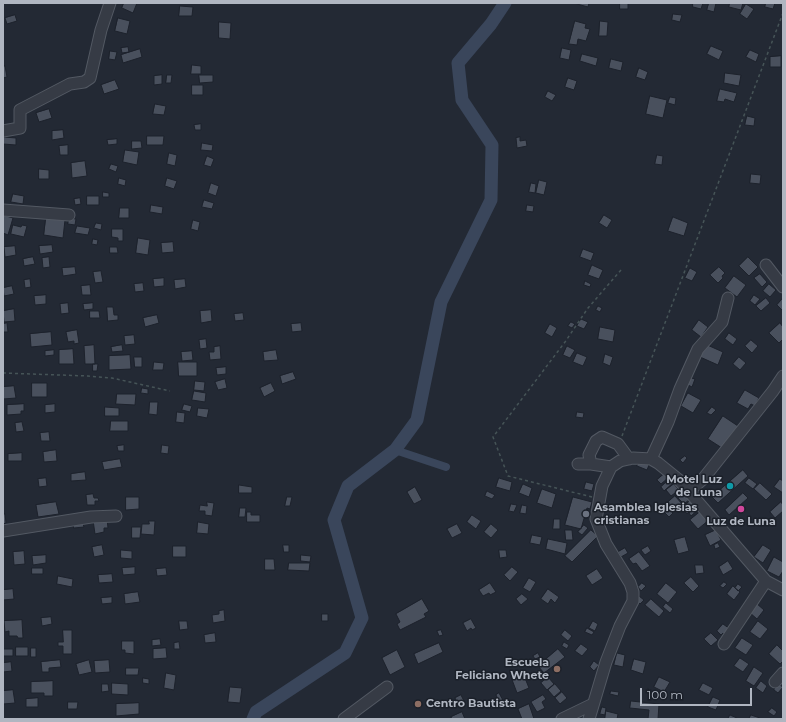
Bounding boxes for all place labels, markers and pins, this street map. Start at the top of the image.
place label: Motel Luz de Luna [666,473,722,499]
marker: Motel Luz de Luna [725,481,735,491]
place label: Asamblea Iglesias cristianas [594,501,697,527]
marker: Luz de Luna [736,504,746,514]
marker: Asamblea Iglesias cristianas [581,509,591,519]
place label: Luz de Luna [706,515,776,529]
place label: Escuela Feliciano Whete [455,656,549,682]
marker: Escuela Feliciano Whete [552,664,562,674]
place label: Centro Bautista [426,697,516,711]
marker: Centro Bautista [413,699,423,709]

